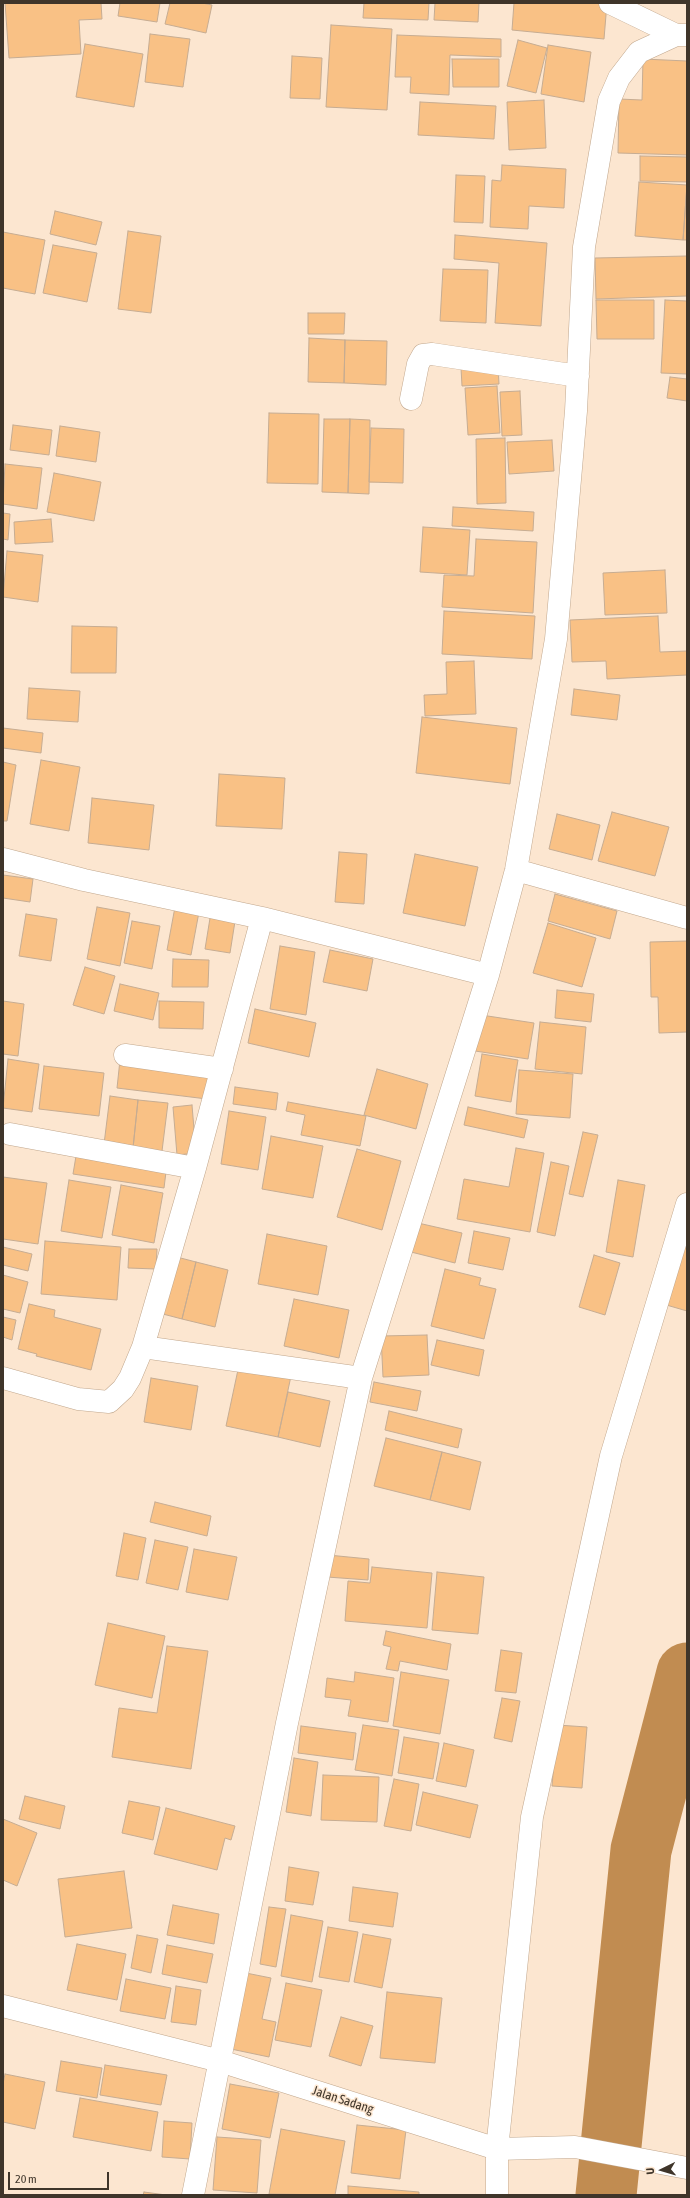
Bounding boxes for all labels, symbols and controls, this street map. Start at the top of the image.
street label: Jalan Sadang [310,2083,376,2117]
north arrow [642,2150,682,2190]
scale bar [10,2164,111,2190]
text: U [644,2167,656,2175]
text: 20 m [15,2172,37,2186]

